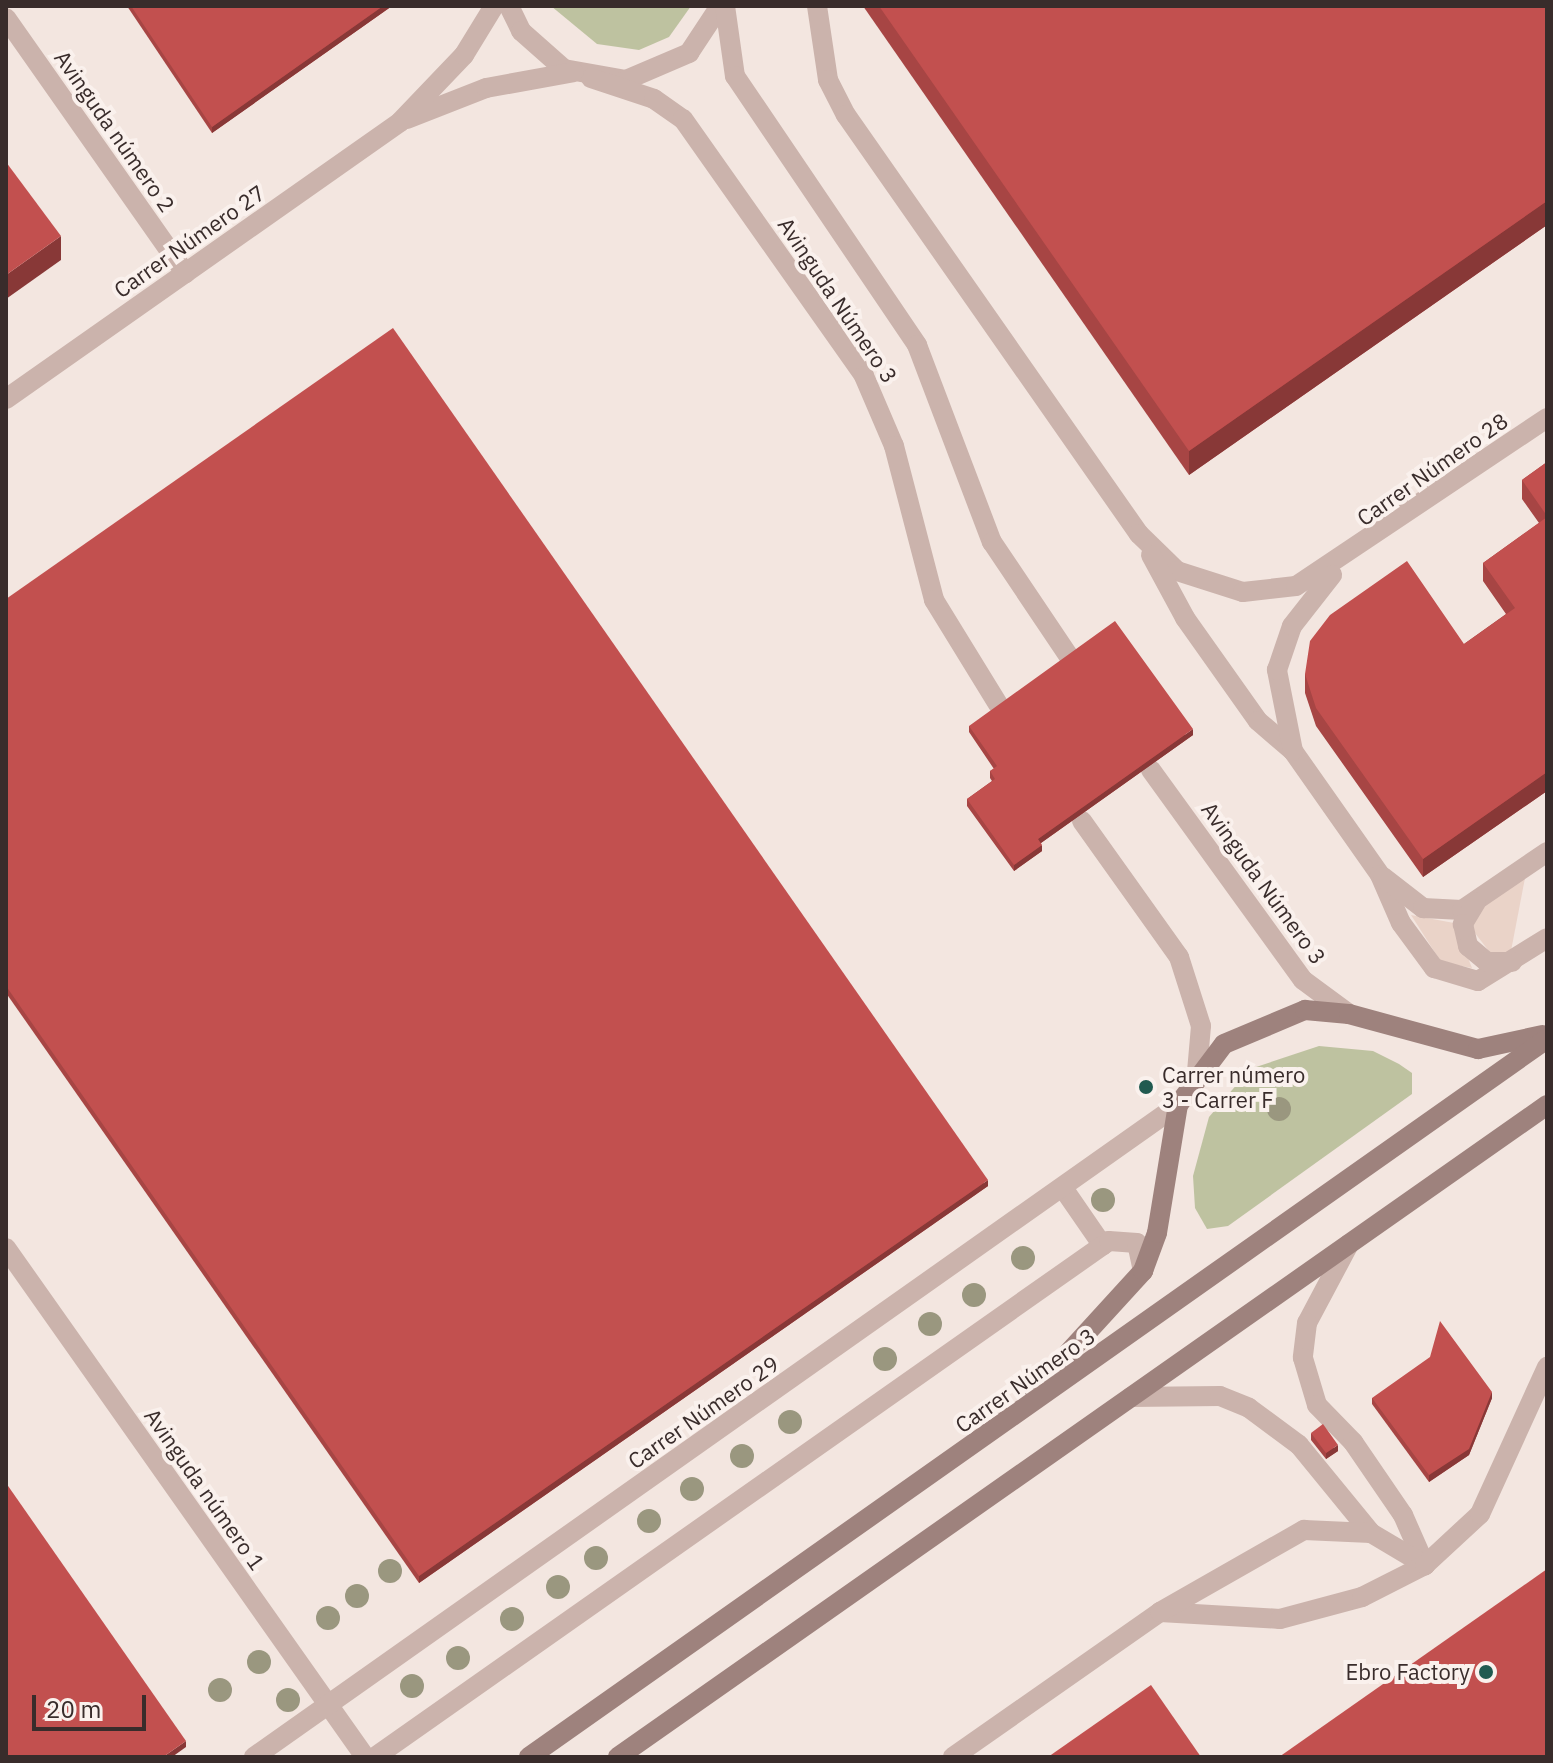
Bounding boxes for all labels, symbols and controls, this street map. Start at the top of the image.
street label: Avinguda número 2 [49,45,181,217]
street label: Carrer Número 27 [109,179,269,303]
street label: Avinguda Número 3 [773,212,903,388]
street label: Carrer Número 28 [1352,407,1512,531]
street label: Avinguda Número 3 [1196,797,1332,969]
place label: Carrer número 3 - Carrer F [1162,1061,1305,1112]
marker: Carrer número 3 - Carrer F [1137,1078,1155,1096]
street label: Carrer Número 3 [950,1322,1100,1438]
street label: Carrer Número 29 [623,1350,783,1474]
street label: Avinguda número 1 [139,1403,271,1575]
place label: Ebro Factory [1345,1659,1470,1685]
marker: Ebro Factory [1477,1663,1495,1681]
scale bar [36,1679,150,1729]
text: 20 m [46,1693,101,1725]

